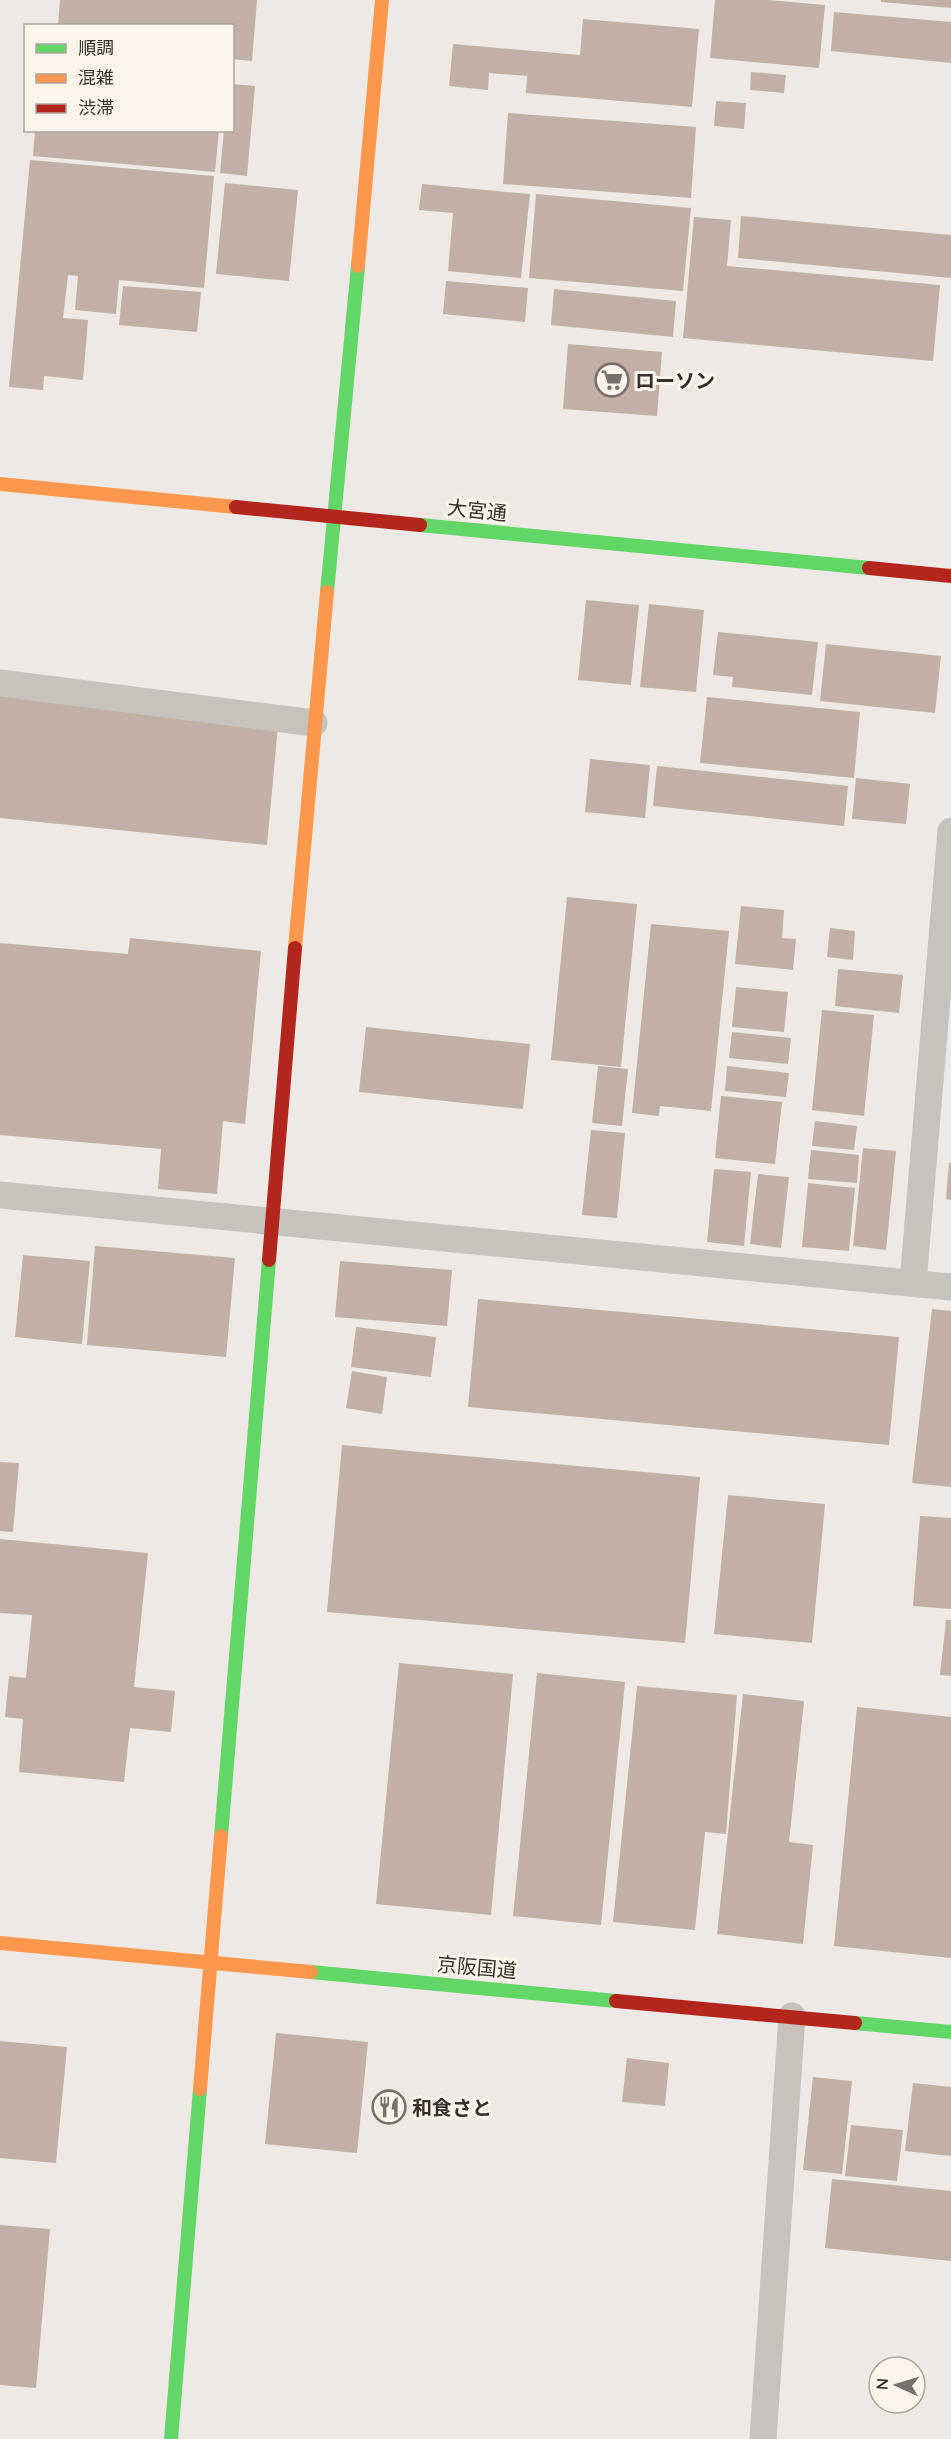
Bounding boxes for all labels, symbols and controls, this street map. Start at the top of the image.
legend [24,24,234,132]
text: 順調 [78,36,114,59]
text: 混雑 [78,66,114,89]
text: 渋滞 [78,96,114,119]
supermarket icon: ローソン [594,362,630,398]
place label: ローソン [635,368,715,393]
street label: 大宮通 [446,494,508,526]
street label: 京阪国道 [436,1951,518,1983]
restaurant icon: 和食さと [371,2089,407,2125]
place label: 和食さと [412,2095,492,2120]
north arrow [867,2355,927,2415]
text: N [872,2377,892,2391]

